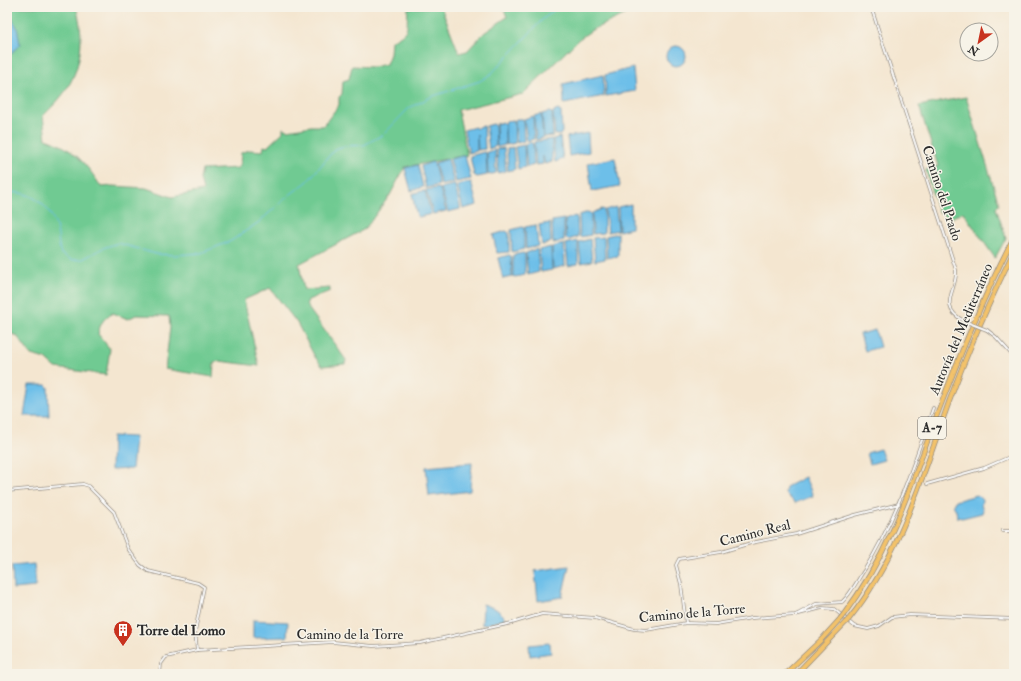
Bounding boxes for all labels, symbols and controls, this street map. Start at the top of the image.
north arrow [959,22,999,62]
text: N [965,41,982,59]
street label: Camino del Prado [919,143,966,243]
street label: Autovía del Mediterráneo [925,261,996,398]
road number: A-7 [918,417,946,439]
street label: Camino Real [718,516,793,550]
street label: Camino de la Torre [638,600,746,626]
building icon: Torre del Lomo [112,619,134,647]
place label: Torre del Lomo [136,622,226,639]
street label: Camino de la Torre [297,626,404,643]

